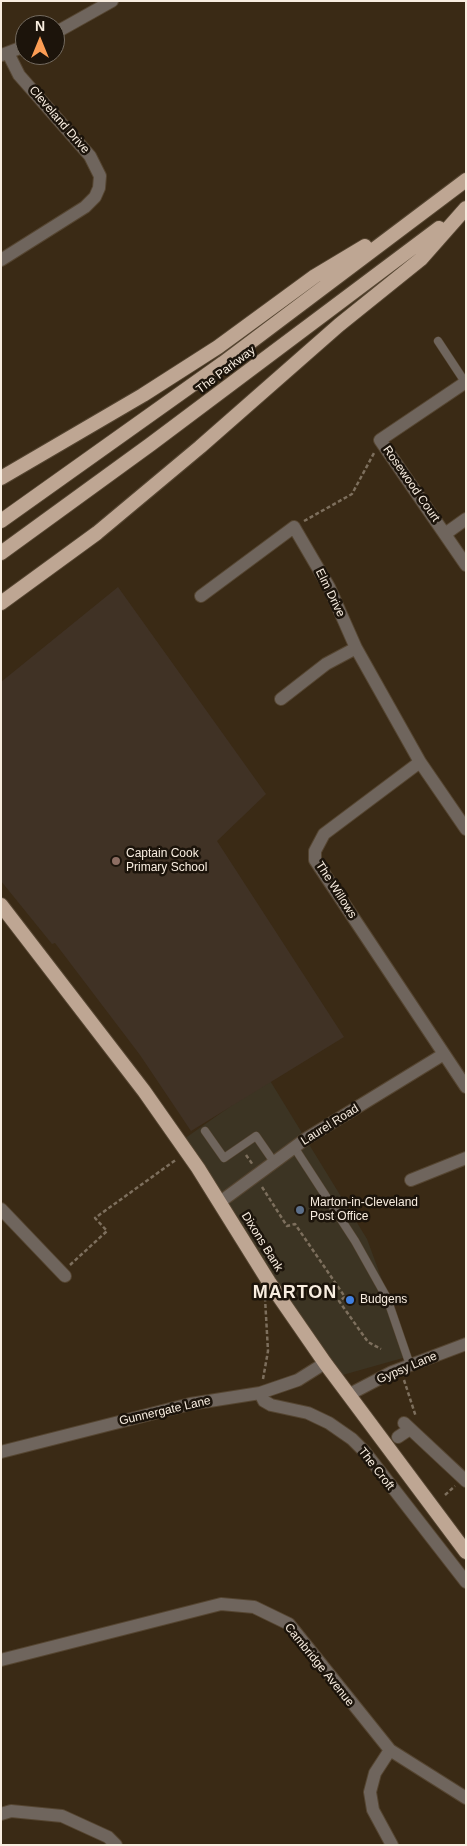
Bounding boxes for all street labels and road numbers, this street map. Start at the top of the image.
street label: Cleveland Drive [26,83,92,157]
street label: The Parkway [194,343,258,397]
street label: Rosewood Court [379,443,443,525]
street label: Elm Drive [312,566,348,620]
street label: The Willows [312,859,360,921]
street label: Laurel Road [298,1102,362,1148]
street label: Dixons Bank [238,1210,286,1274]
street label: Gypsy Lane [375,1349,439,1387]
street label: Gunnergate Lane [118,1393,212,1429]
street label: The Croft [355,1445,397,1493]
street label: Cambridge Avenue [281,1621,357,1709]

